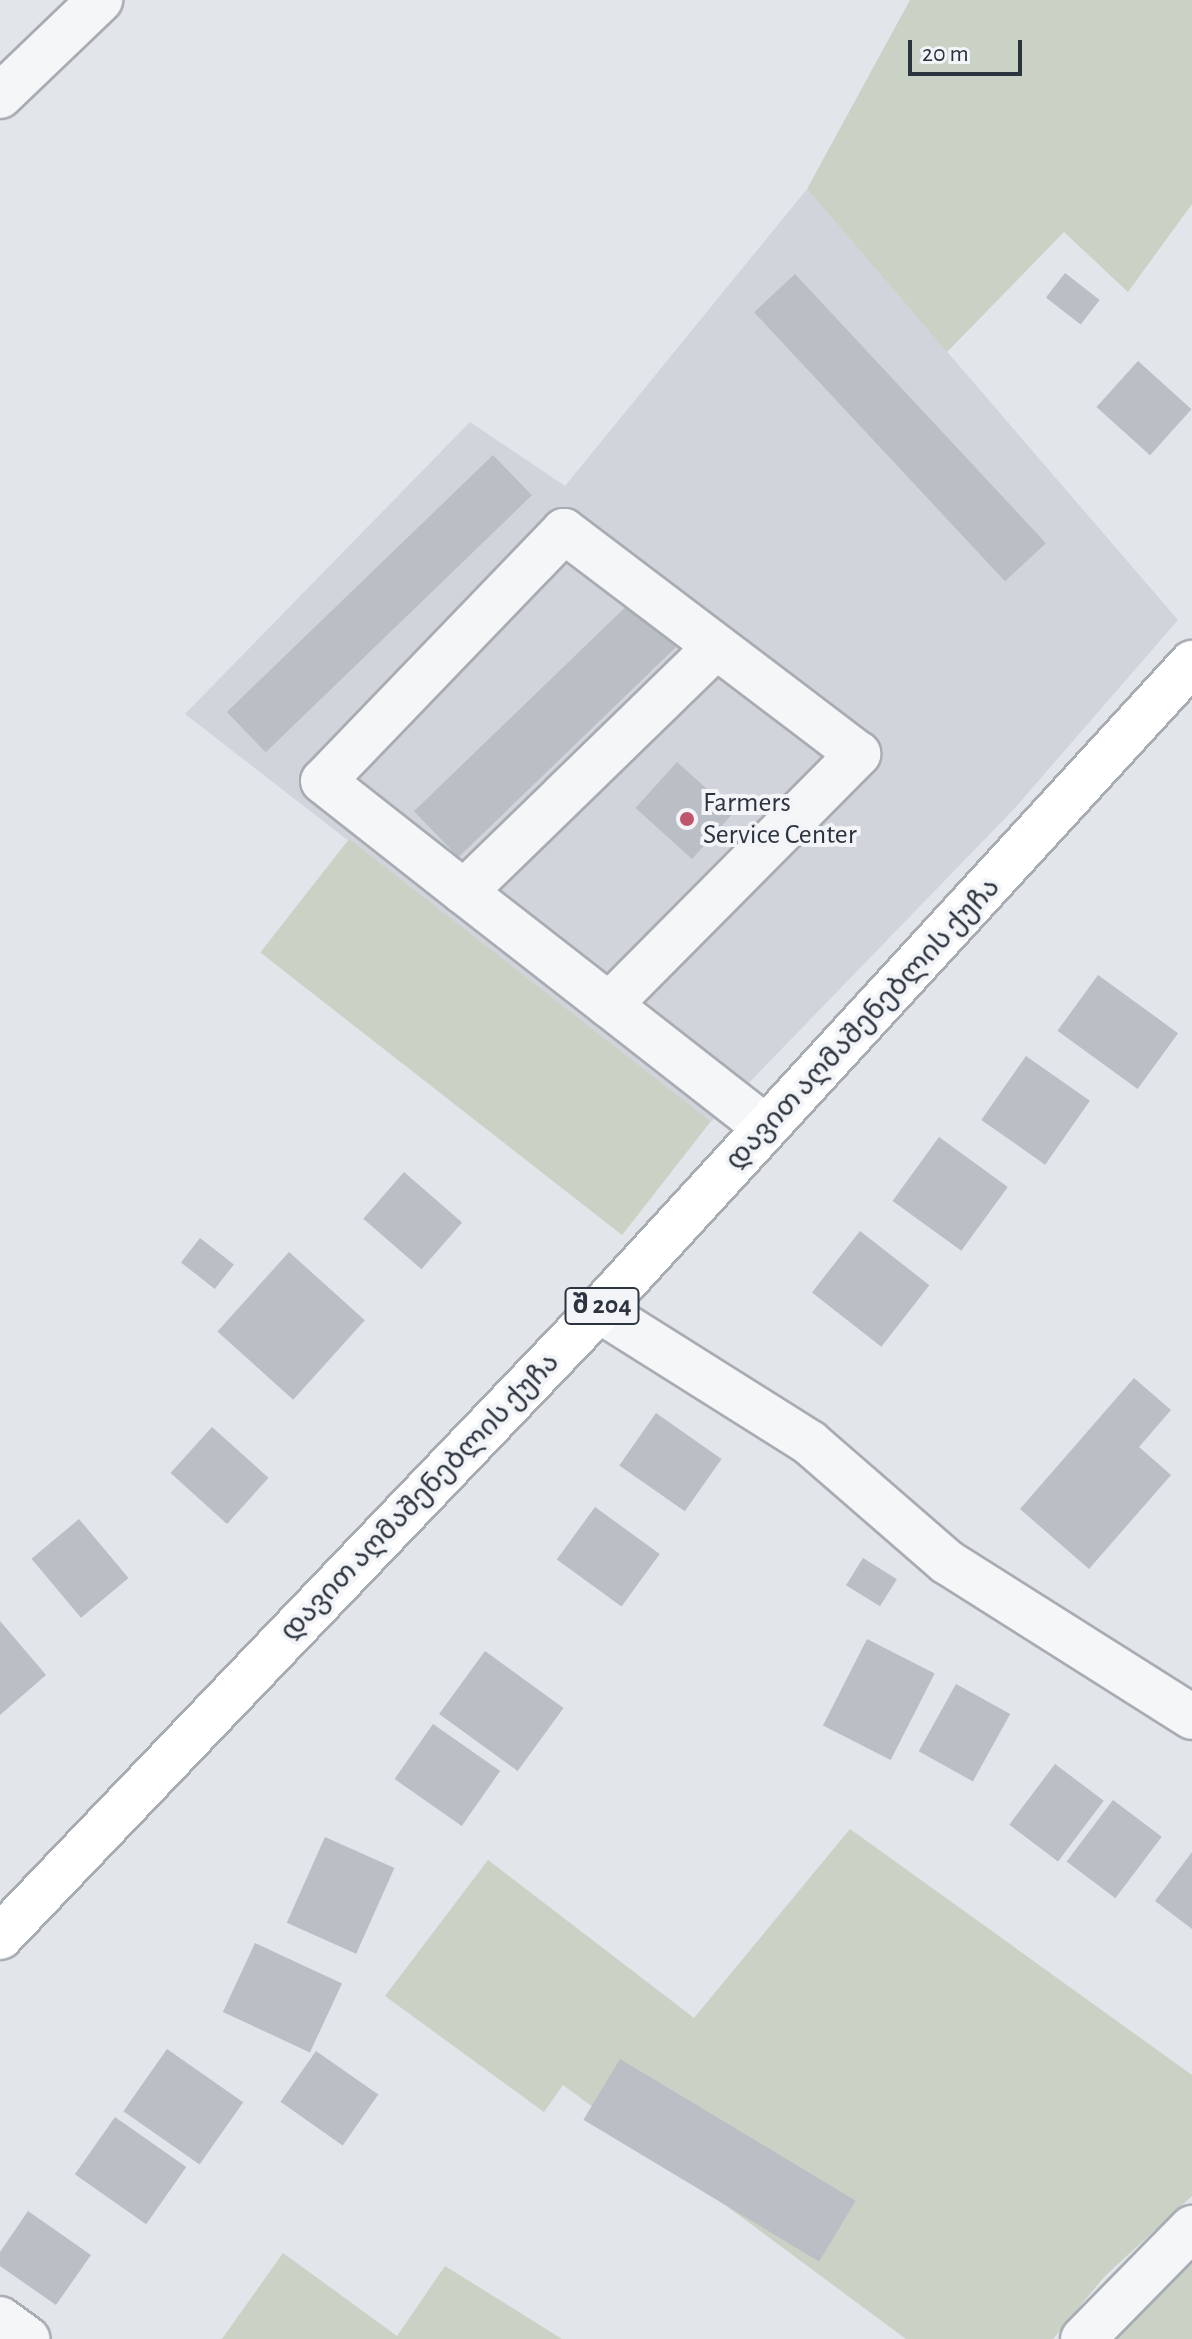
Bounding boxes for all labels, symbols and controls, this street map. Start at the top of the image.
scale bar [912,24,1026,74]
text: 20 m [922,42,969,66]
place label: Farmers Service Center [703,786,857,852]
marker: Farmers Service Center [678,810,696,828]
street label: დავით აღმაშენებლის ქუჩა [719,871,1007,1177]
road number: შ 204 [564,1284,640,1328]
street label: დავით აღმაშენებლის ქუჩა [273,1346,567,1648]

